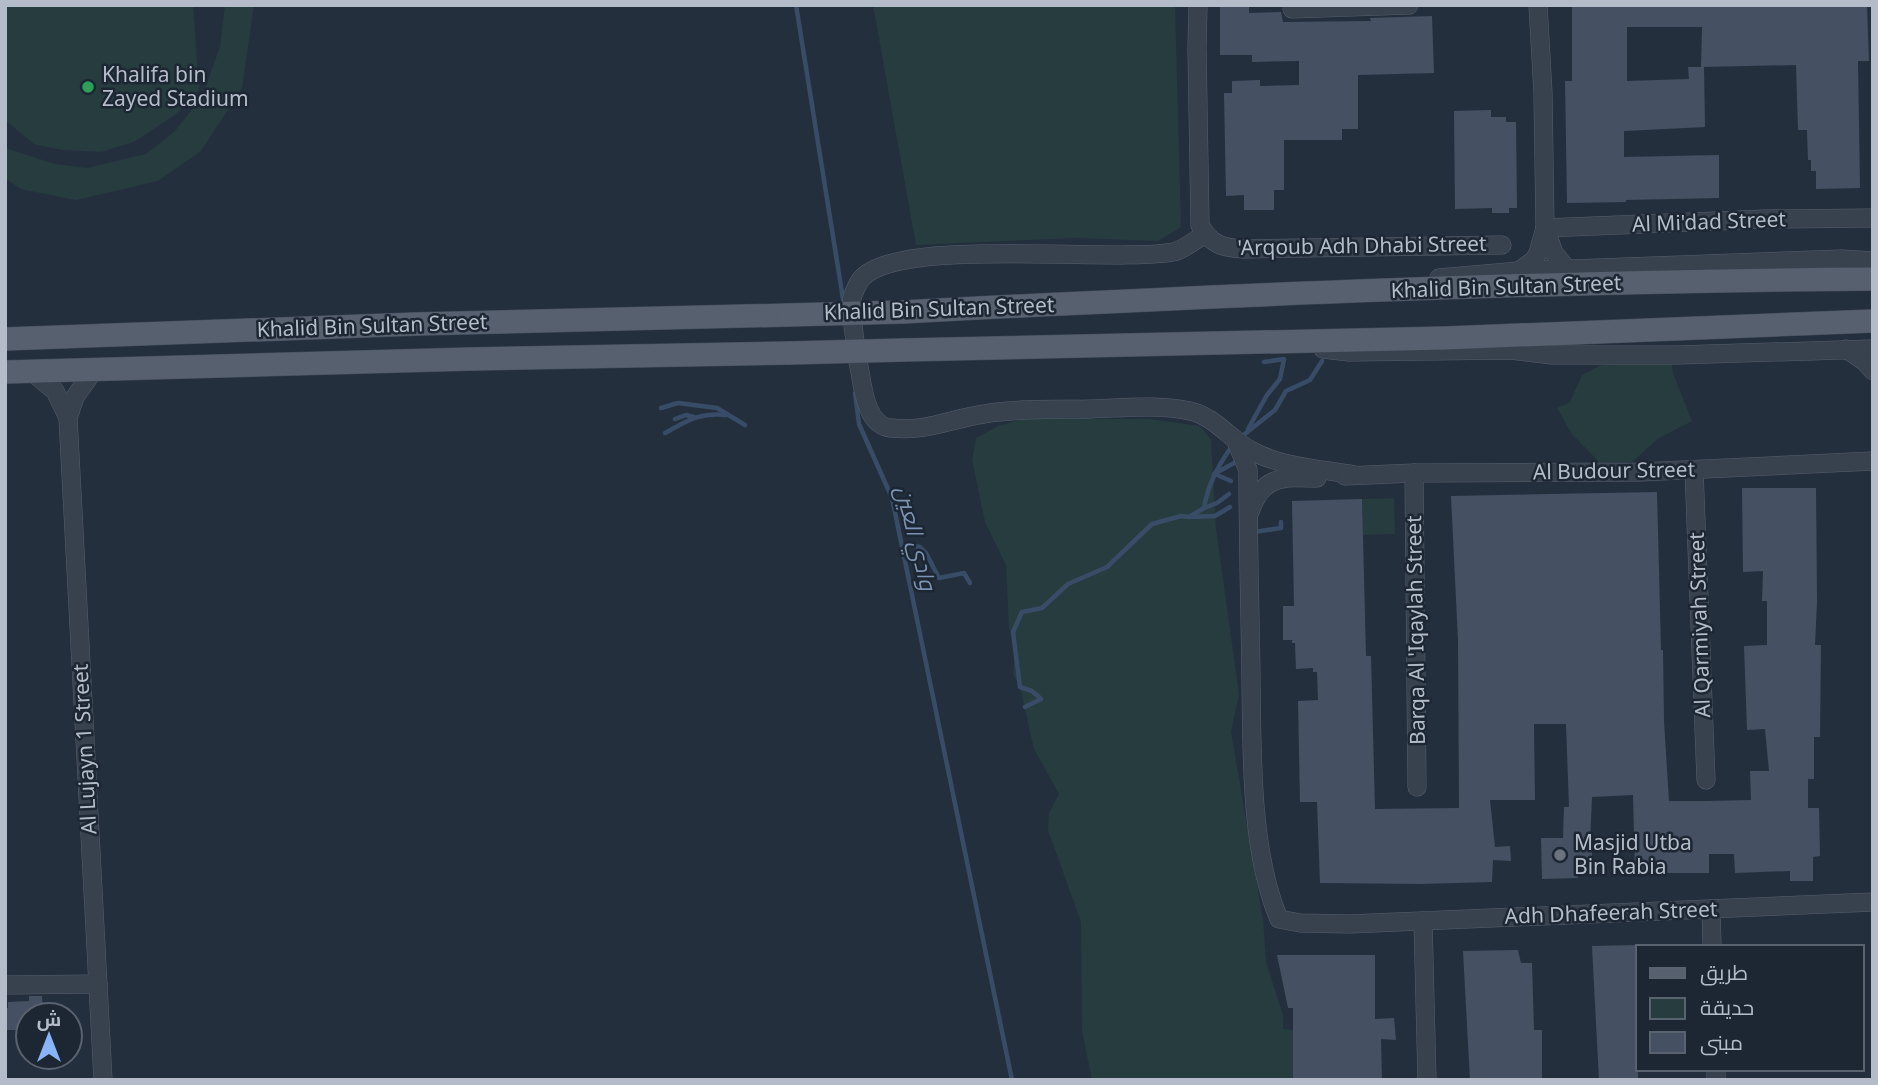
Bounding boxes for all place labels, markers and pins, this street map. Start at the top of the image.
place label: Khalifa bin Zayed Stadium [102,60,249,112]
marker: Khalifa bin Zayed Stadium [80,79,96,95]
place label: Masjid Utba Bin Rabia [1574,828,1692,880]
marker: Masjid Utba Bin Rabia [1552,847,1568,863]

